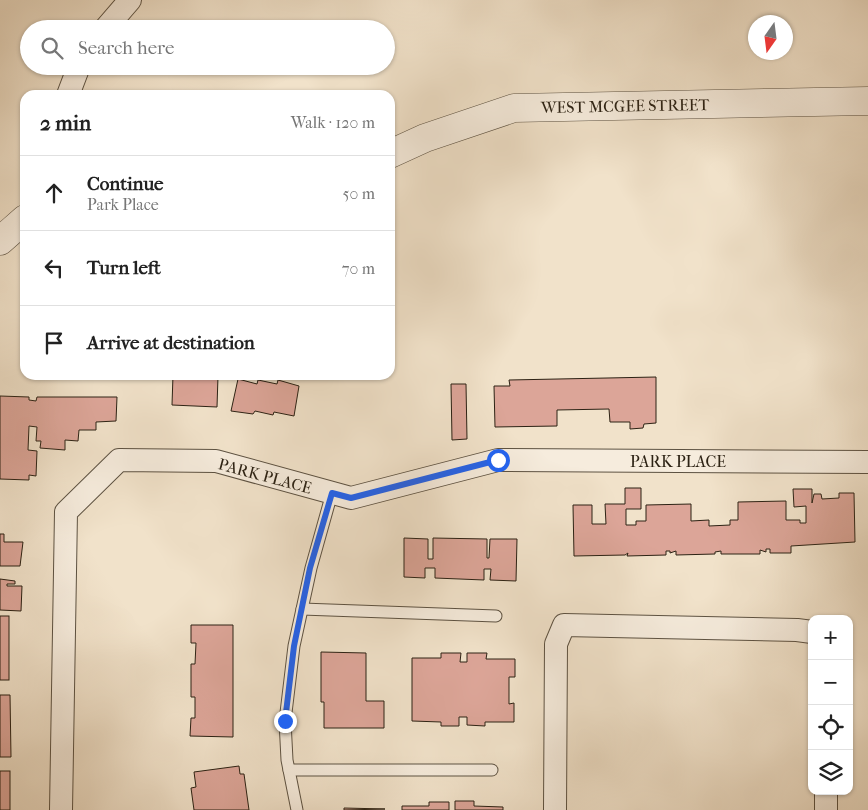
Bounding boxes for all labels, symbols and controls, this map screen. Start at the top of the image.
north arrow [748,15,793,60]
search box [20,20,395,75]
icon: search [38,34,66,62]
text: Search here [78,37,174,59]
street label: WEST MCGEE STREET [540,95,710,117]
text: 2 min [40,111,91,135]
text: Walk · 120 m [291,113,375,132]
text: Continue [87,173,163,195]
icon: ahead [40,179,68,207]
text: 50 m [343,184,375,203]
text: Park Place [87,195,159,214]
icon: left [40,254,68,282]
text: Turn left [87,257,161,279]
text: 70 m [342,259,375,278]
icon: arrive [40,329,68,357]
text: Arrive at destination [87,332,255,354]
route start [487,449,510,472]
street label: PARK PLACE [630,452,726,471]
street label: PARK PLACE [216,454,314,498]
map controls [808,615,853,795]
button: + [808,615,853,660]
button: − [808,660,853,705]
button: locate [808,705,853,750]
route end [274,710,297,733]
button: layers [808,750,853,795]

